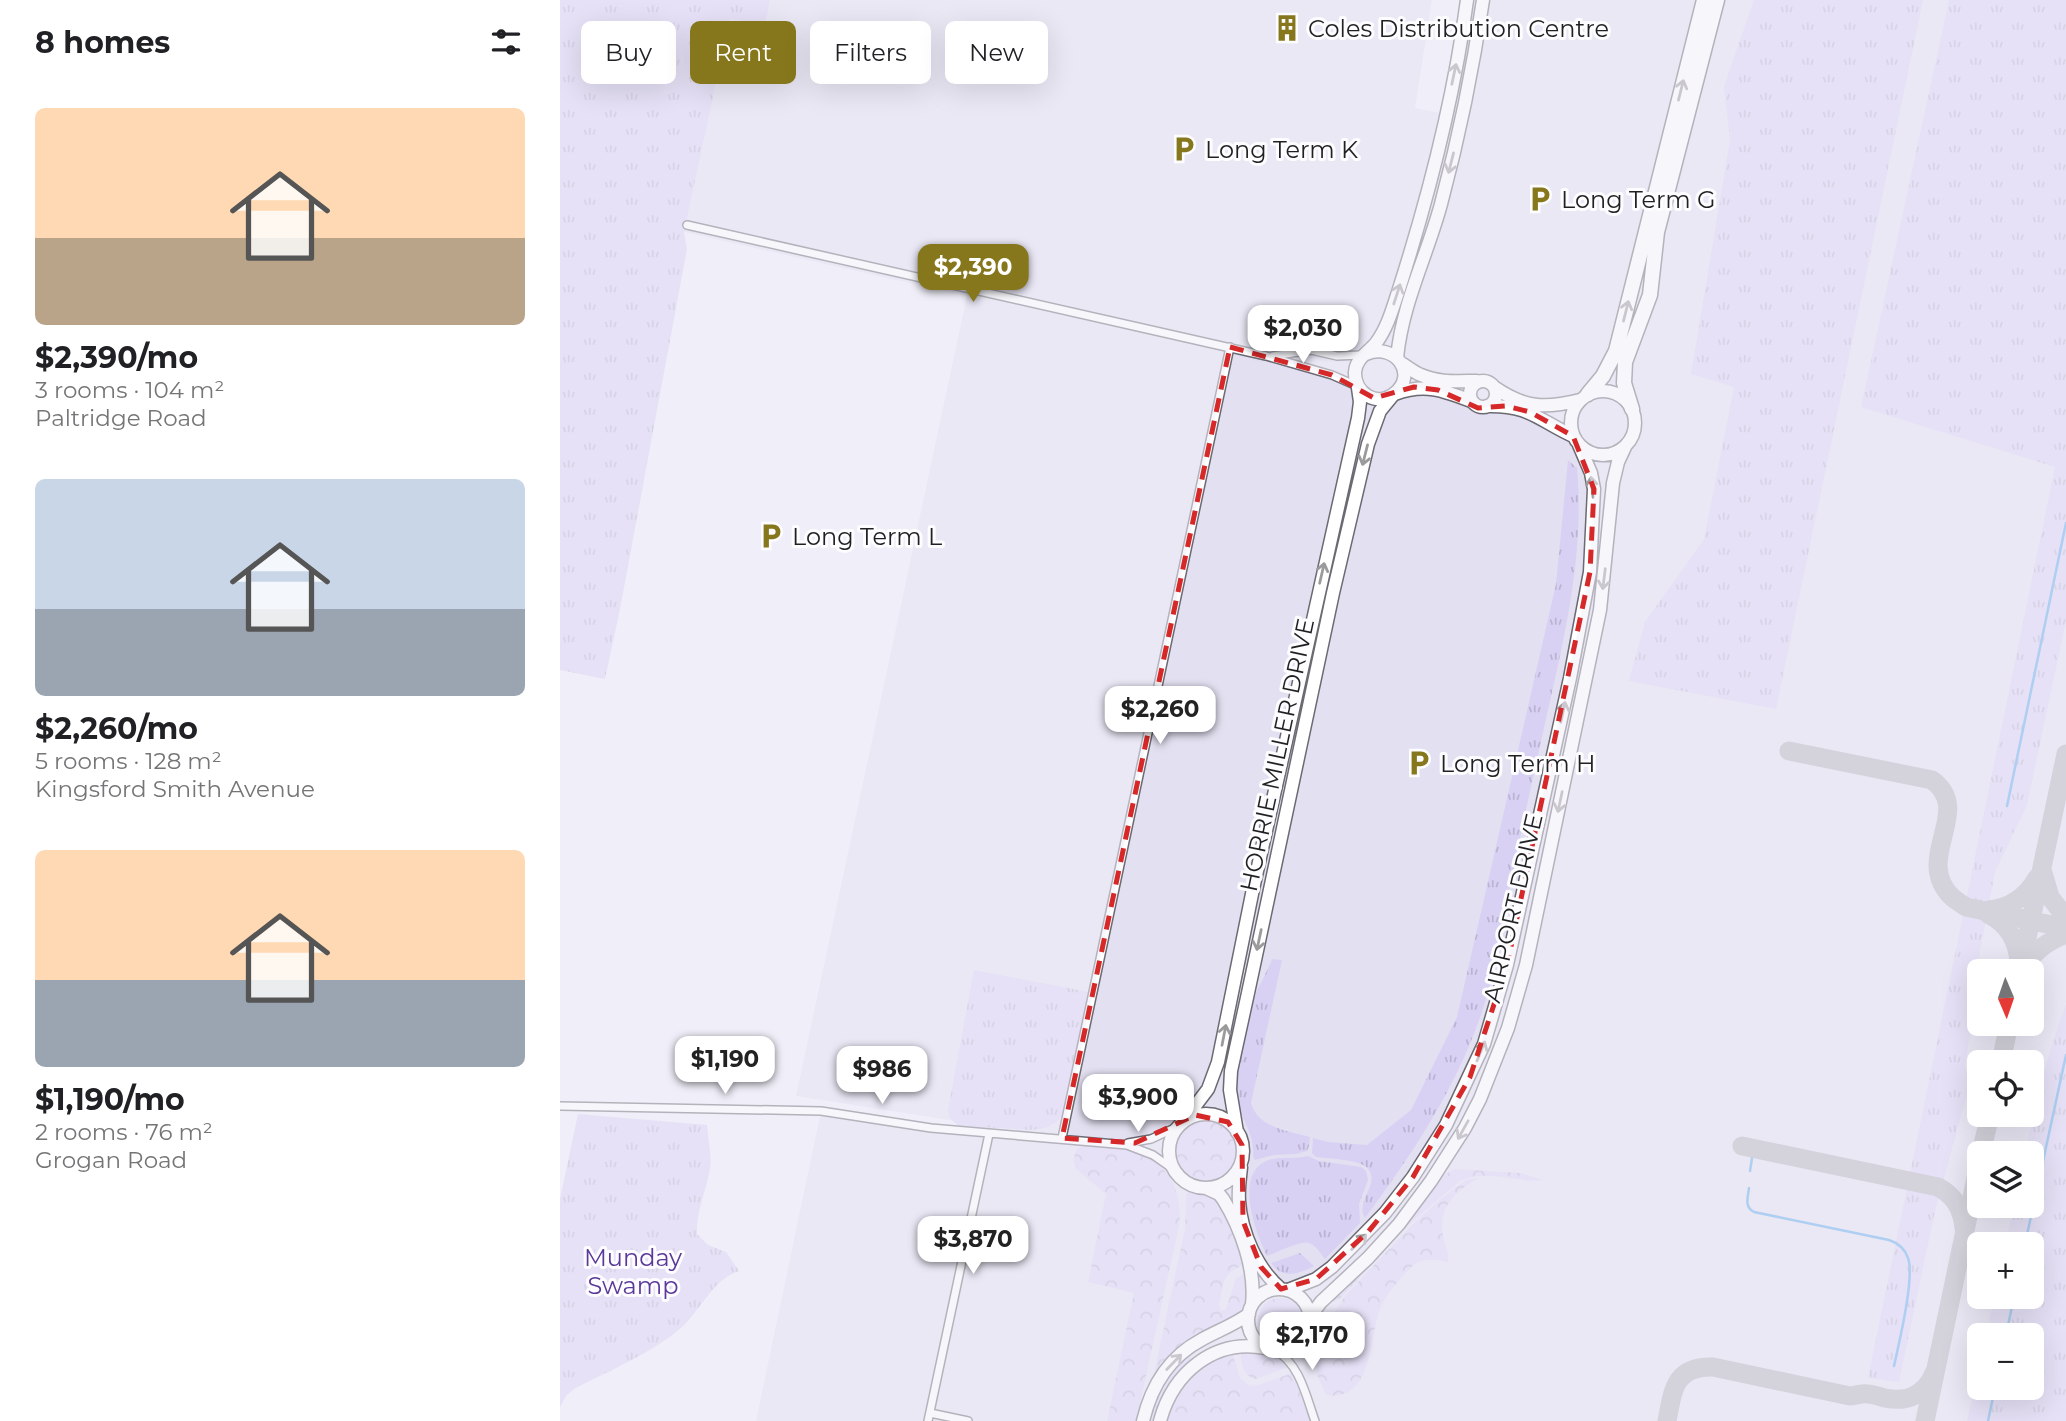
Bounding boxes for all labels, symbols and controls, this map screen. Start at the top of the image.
building icon: Coles Distribution Centre [1272,13,1302,43]
place label: Coles Distribution Centre [1308,14,1609,43]
chip: Buy [581,21,676,84]
chip: Rent [690,21,796,84]
chip: Filters [810,21,931,84]
chip: New [945,21,1048,84]
icon: filters [487,23,525,61]
text: 8 homes [35,24,170,61]
one-way arrow [1448,63,1462,86]
one-way arrow [1675,79,1688,102]
parking icon: Long Term K [1169,134,1199,164]
place label: Long Term K [1205,135,1358,164]
one-way arrow [1444,151,1457,174]
icon: home [217,153,343,279]
parking icon: Long Term G [1525,184,1555,214]
place label: Long Term G [1561,185,1716,214]
pin: $2,390 [916,244,1030,304]
text: $2,390 [934,253,1012,281]
one-way arrow [1391,283,1404,305]
one-way arrow [1620,300,1633,323]
pin: $2,030 [1246,306,1360,365]
text: $2,030 [1264,314,1342,342]
text: $2,390/mo [35,339,198,376]
text: 3 rooms · 104 m² [35,376,224,404]
text: Paltridge Road [35,404,207,432]
one-way arrow [1358,443,1371,466]
one-way arrow [1586,476,1599,499]
parking icon: Long Term L [756,521,786,551]
place label: Long Term L [792,522,942,551]
icon: home [217,524,343,650]
one-way arrow [1316,562,1330,585]
one-way arrow [1597,567,1610,590]
street label: HORRIE MILLER DRIVE [1234,616,1320,894]
pin: $2,260 [1103,686,1217,746]
text: $2,260 [1121,695,1199,723]
one-way arrow [1556,701,1570,724]
text: $2,260/mo [35,710,198,747]
text: 5 rooms · 128 m² [35,747,222,775]
parking icon: Long Term H [1404,748,1434,778]
place label: Long Term H [1440,749,1596,778]
text: Kingsford Smith Avenue [35,775,315,803]
one-way arrow [1553,790,1567,813]
street label: AIRPORT DRIVE [1477,811,1549,1005]
icon: home [217,895,343,1021]
one-way arrow [1252,928,1266,951]
north arrow [1967,959,2044,1036]
map controls [1967,959,2044,1400]
one-way arrow [1218,1024,1231,1047]
pin: $1,190 [668,1036,782,1096]
one-way arrow [1475,1041,1488,1063]
text: $1,190 [691,1045,759,1073]
pin: $986 [841,1046,923,1106]
button: locate [1967,1050,2044,1127]
text: $986 [853,1055,911,1083]
pin: $3,900 [1081,1074,1195,1134]
text: $1,190/mo [35,1081,185,1118]
text: $3,900 [1098,1083,1178,1111]
text: 2 rooms · 76 m² [35,1118,213,1146]
one-way arrow [1456,1119,1469,1140]
button: layers [1967,1141,2044,1218]
text: Grogan Road [35,1146,187,1174]
pin: $3,870 [916,1216,1030,1276]
text: $3,870 [933,1225,1013,1253]
button: + [1967,1232,2044,1309]
one-way arrow [1350,1233,1367,1250]
park label: Munday Swamp [584,1243,682,1300]
pin: $2,170 [1255,1312,1369,1372]
text: $2,170 [1276,1321,1348,1349]
button: − [1967,1323,2044,1400]
one-way arrow [1165,1353,1182,1370]

